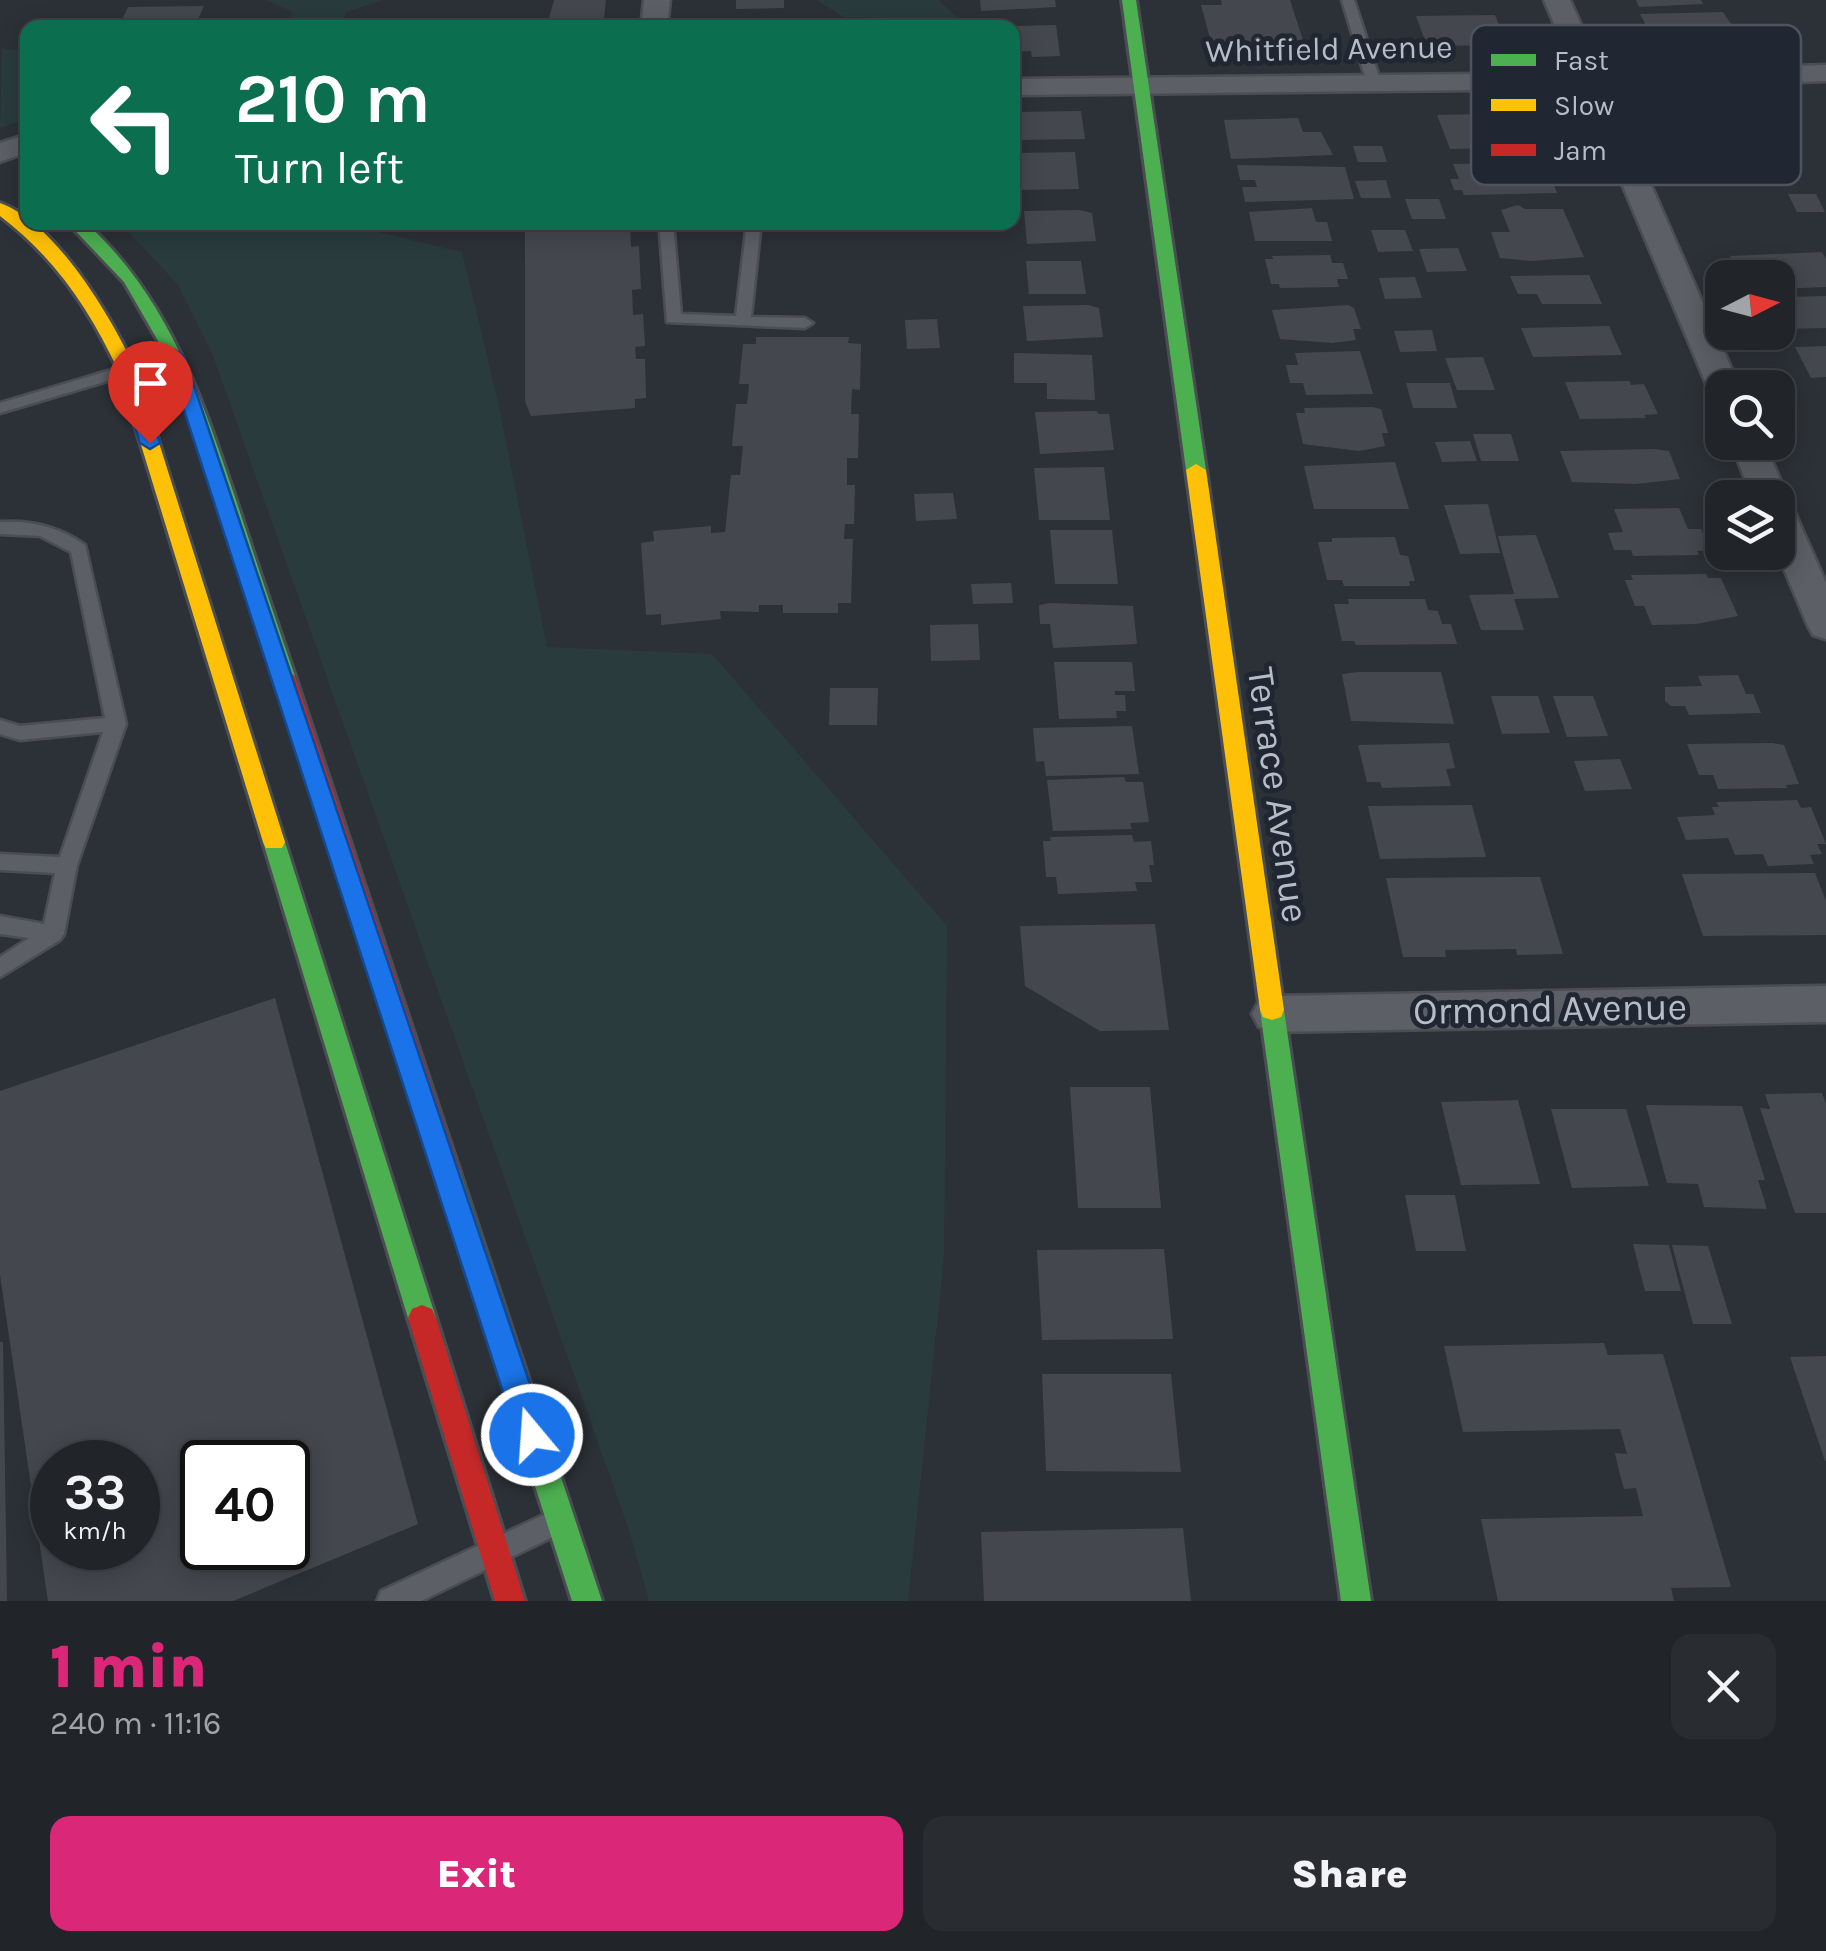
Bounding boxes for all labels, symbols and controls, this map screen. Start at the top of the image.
legend [1471,25,1801,185]
street label: Whitfield Avenue [1205,28,1453,70]
text: Fast [1554,44,1609,77]
text: 210 m [235,58,431,140]
icon: left [70,60,200,190]
text: Slow [1554,89,1614,122]
text: Jam [1554,134,1607,167]
text: Turn left [235,142,404,194]
north arrow [1705,260,1795,350]
map controls [1705,260,1795,570]
pin [108,341,193,444]
icon: arrive [123,356,178,411]
button: search [1705,370,1795,460]
button: layers [1705,480,1795,570]
street label: Terrace Avenue [1238,664,1318,926]
street label: Ormond Avenue [1413,984,1687,1034]
position arrow [480,1383,584,1487]
speed limit sign: 40 [180,1440,310,1570]
text: 33 [64,1463,126,1522]
text: km/h [63,1516,127,1545]
text: 1 min [50,1632,207,1702]
button: close [1671,1634,1776,1739]
text: 240 m · 11:16 [50,1705,221,1742]
button: Exit [50,1816,903,1931]
button: Share [923,1816,1776,1931]

